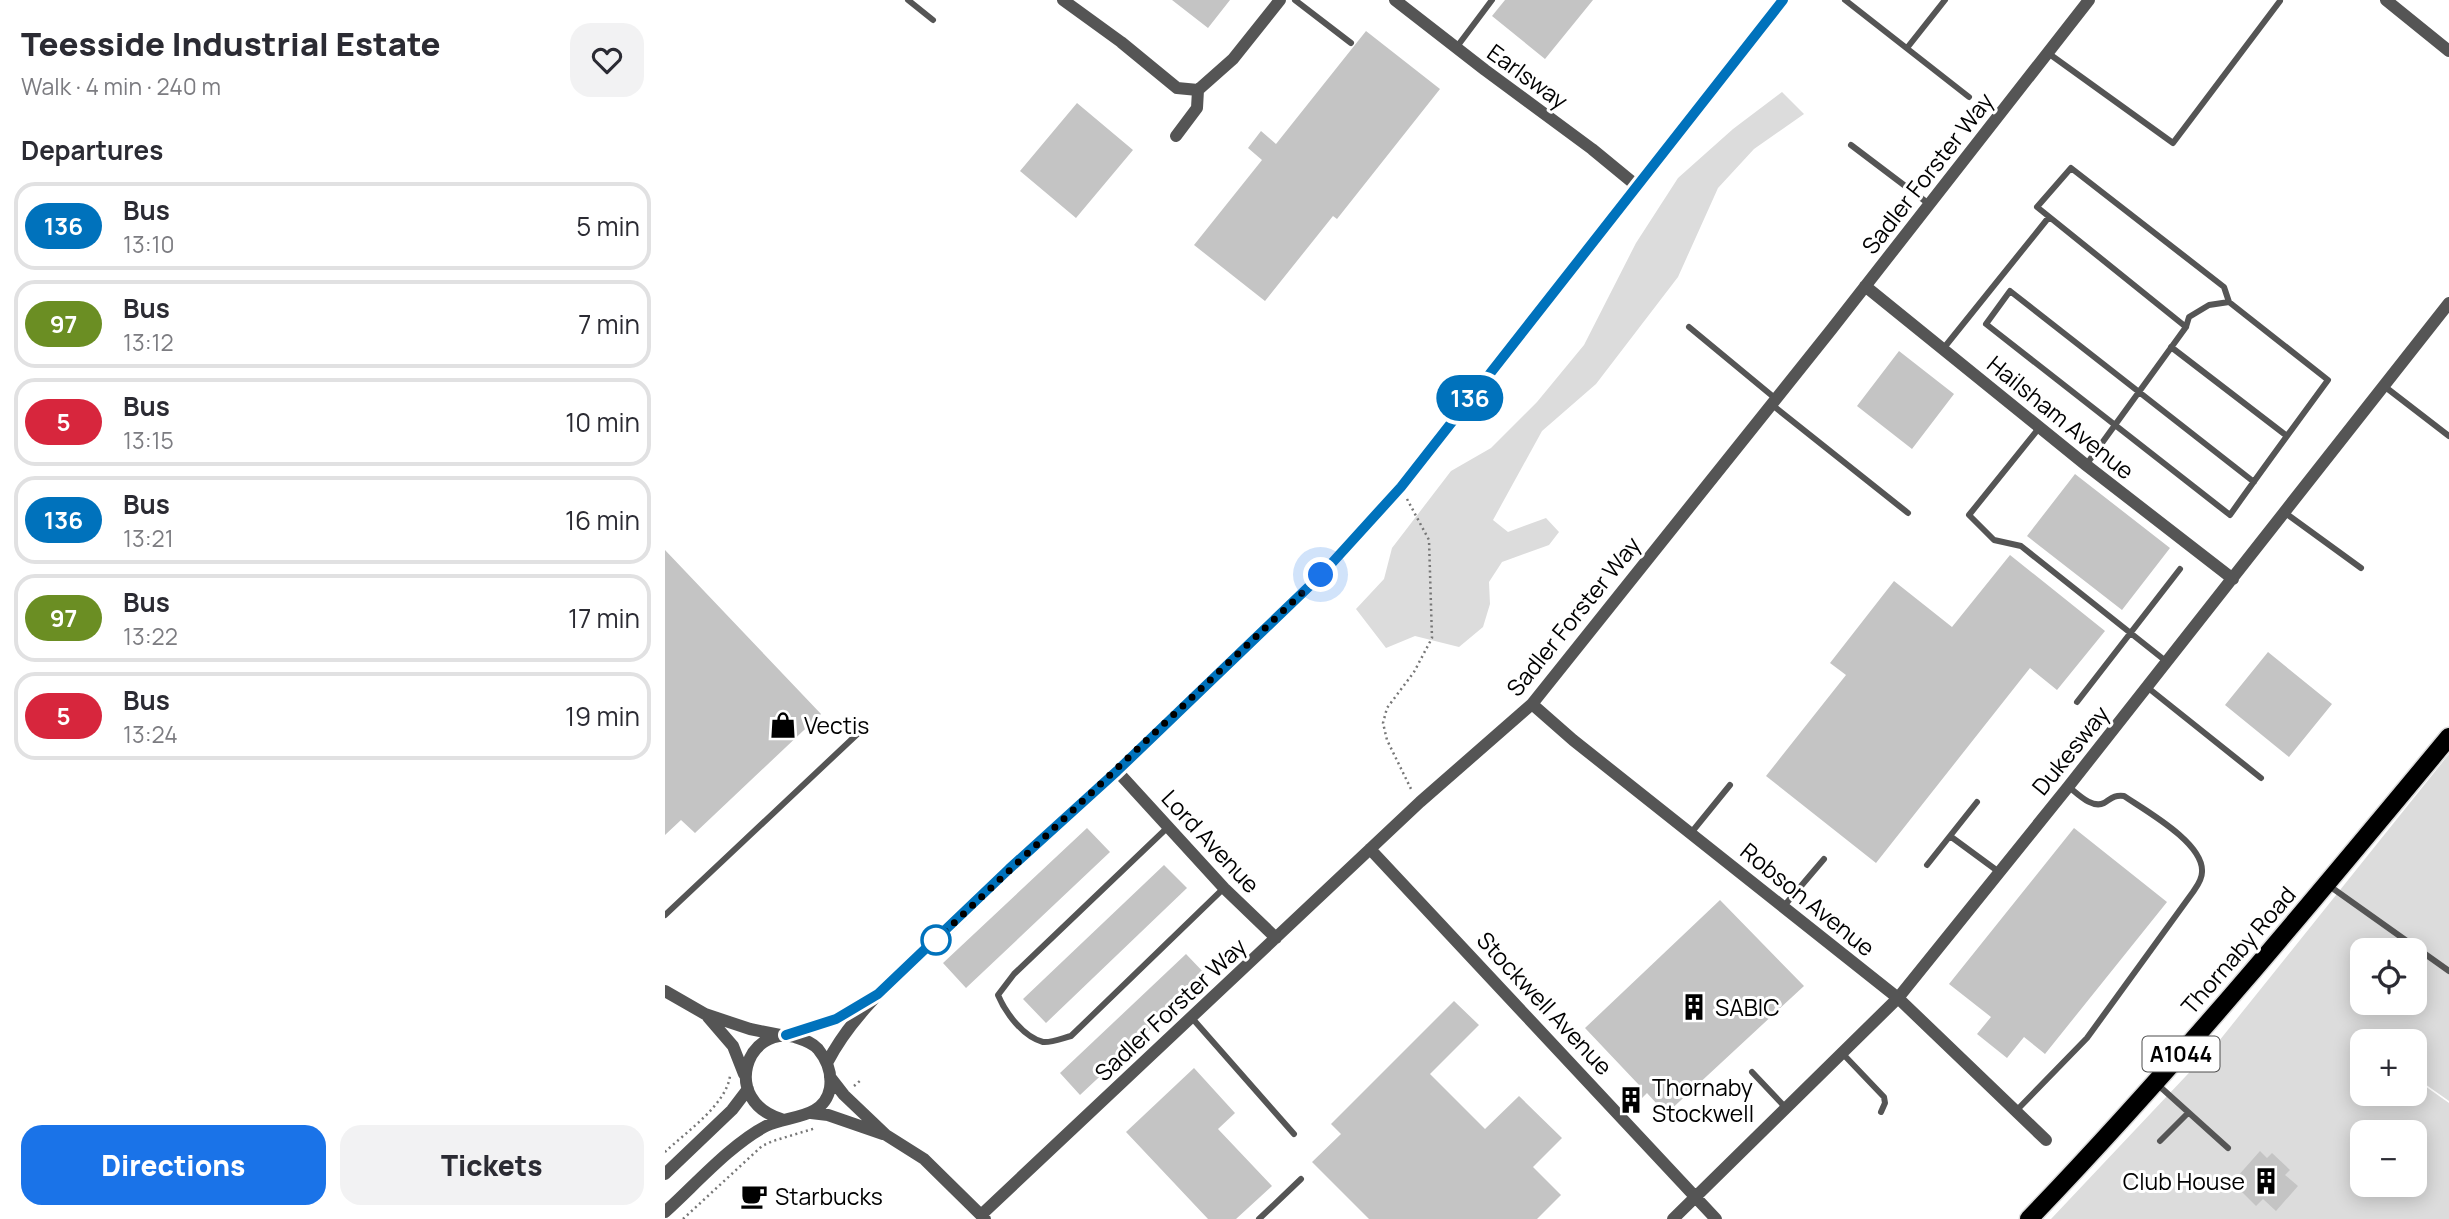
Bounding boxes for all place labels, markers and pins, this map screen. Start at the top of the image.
place label: Vectis [804,709,869,741]
shop icon: Vectis [768,710,798,740]
unlabelled marker [921,925,951,955]
place label: SABIC [1715,991,1780,1023]
building icon: SABIC [1679,992,1709,1022]
place label: Thornaby Stockwell [1652,1071,1754,1129]
building icon: Thornaby Stockwell [1616,1085,1646,1115]
place label: Club House [2123,1165,2245,1197]
building icon: Club House [2251,1166,2281,1196]
place label: Starbucks [775,1180,883,1212]
cafe icon: Starbucks [739,1181,769,1211]

